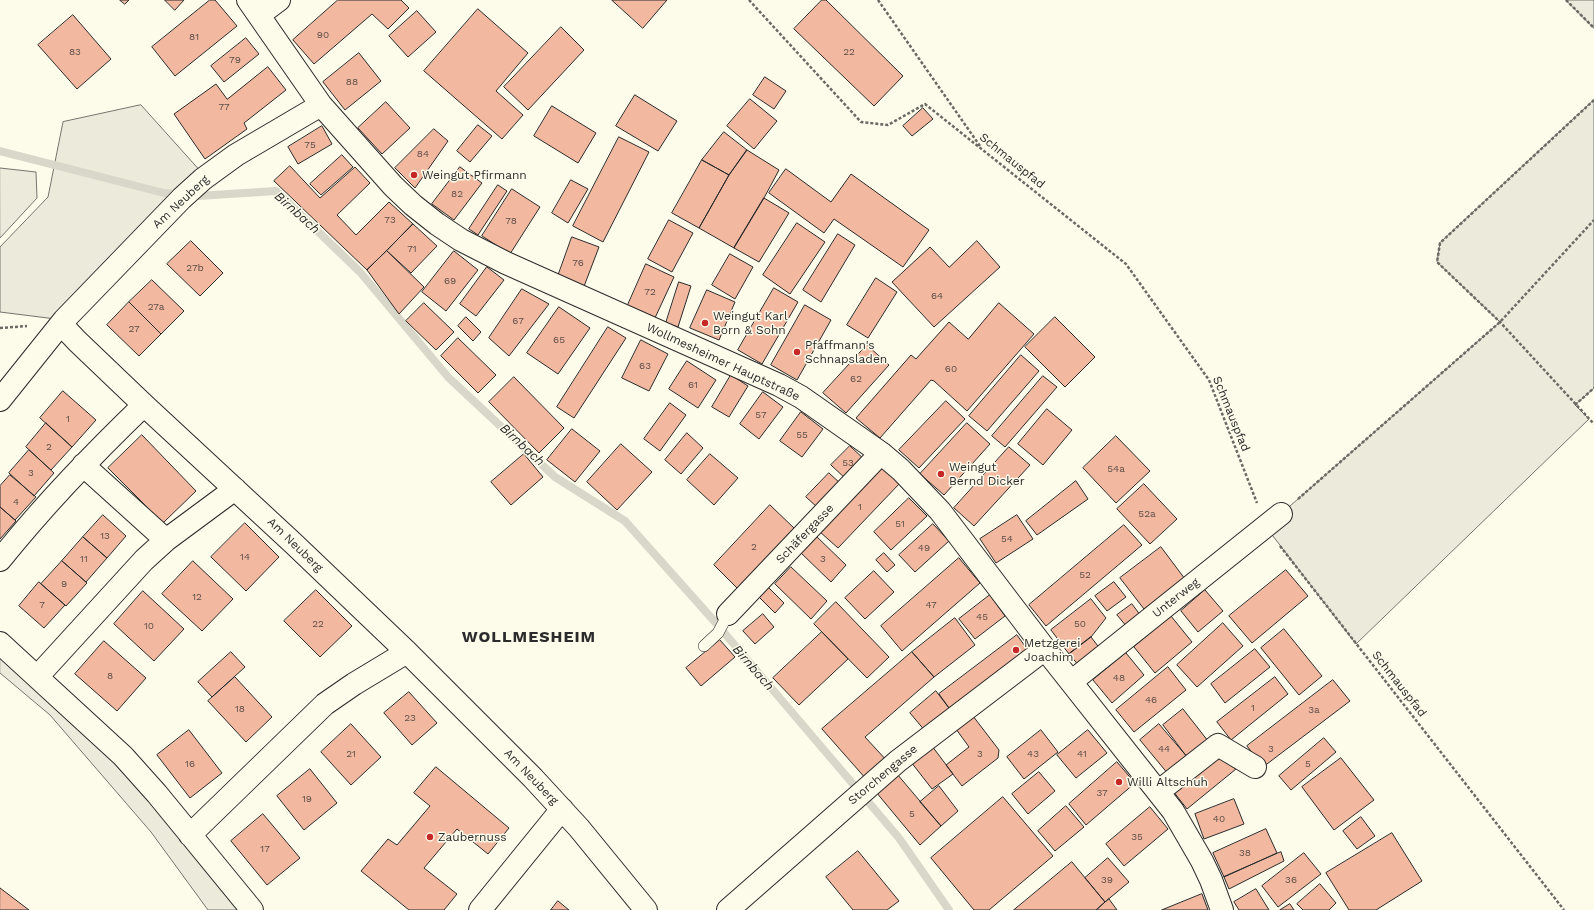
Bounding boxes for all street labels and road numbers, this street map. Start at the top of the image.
street label: Schmauspfad [976,130,1048,192]
street label: Am Neuberg [150,172,212,232]
street label: Wollmesheimer Hauptstraße [644,320,802,404]
street label: Schmauspfad [1209,374,1253,454]
street label: Schäfergasse [773,501,837,567]
street label: Am Neuberg [264,515,326,575]
street label: Unterweg [1150,575,1202,621]
street label: Schmauspfad [1369,648,1429,720]
street label: Storchengasse [845,742,921,808]
street label: Am Neuberg [501,746,561,808]

